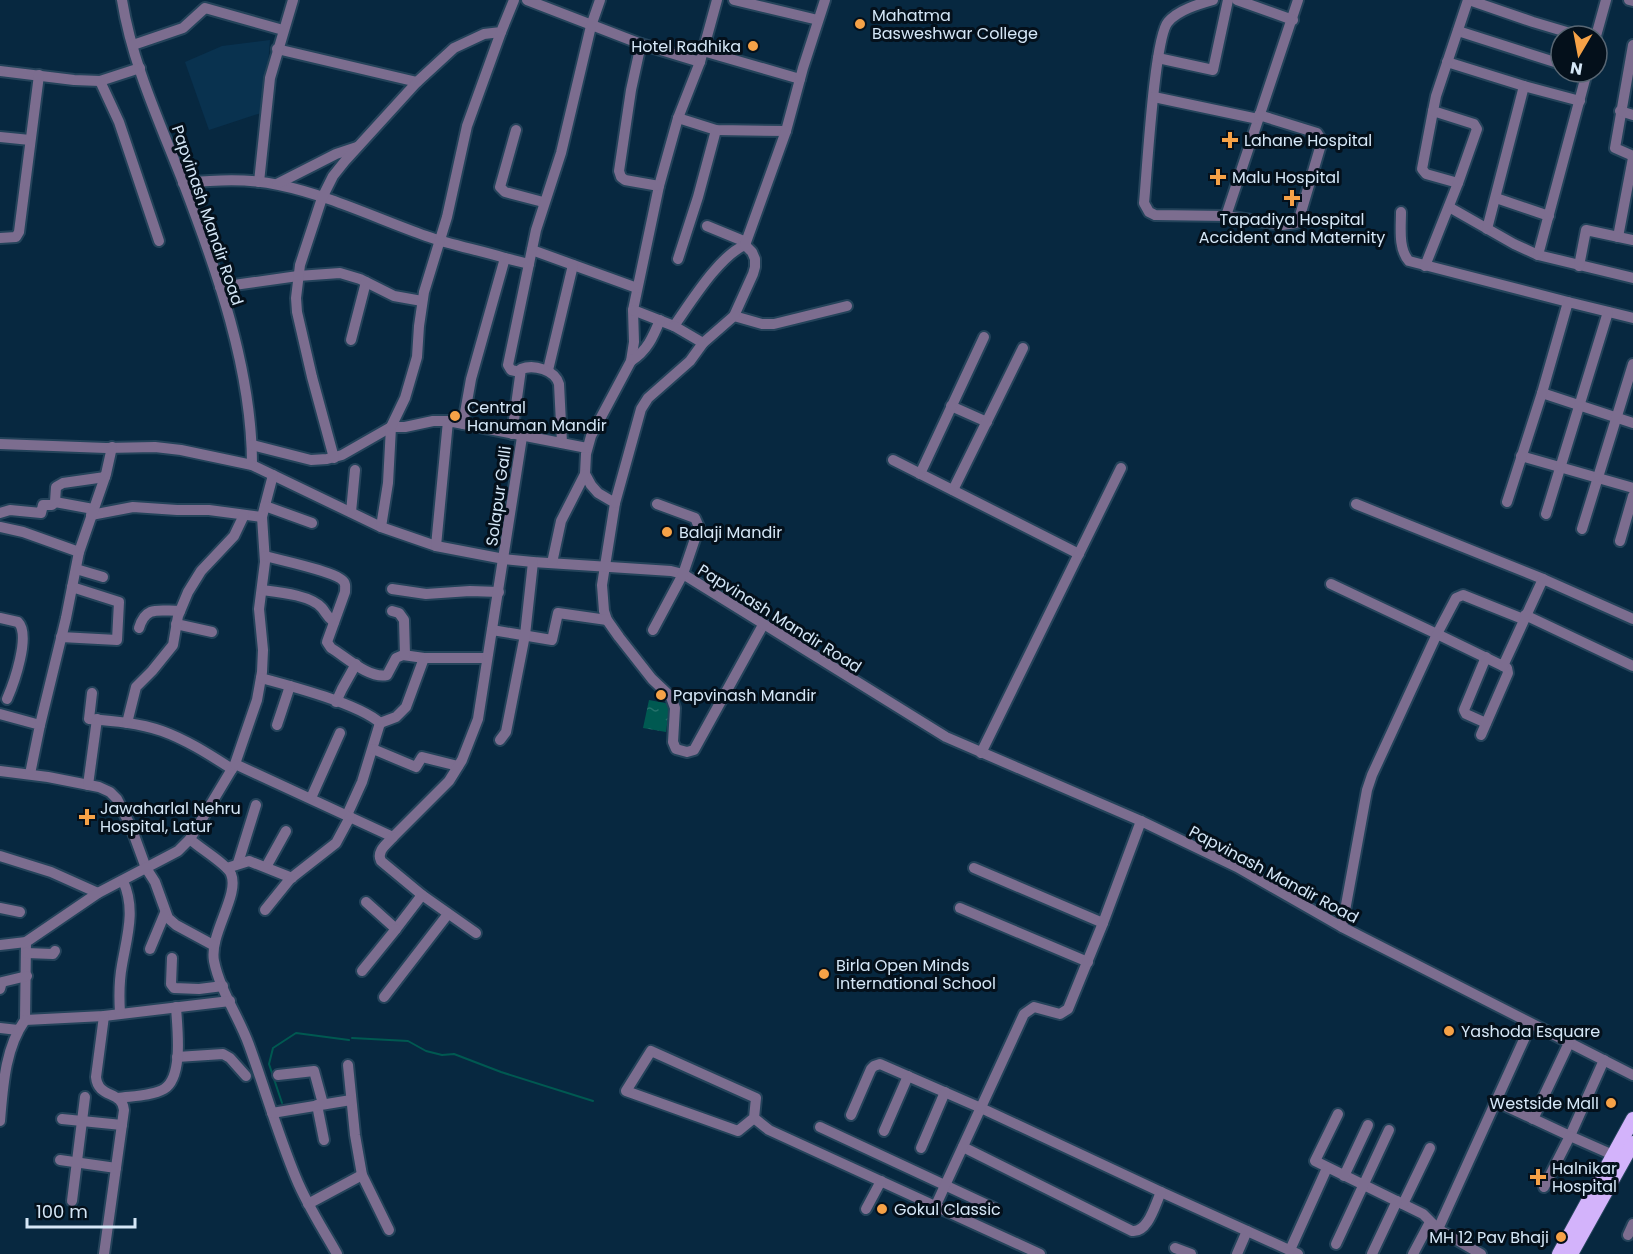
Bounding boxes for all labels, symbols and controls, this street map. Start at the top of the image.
place label: Mahatma Basweshwar College [872,4,1038,45]
marker: Mahatma Basweshwar College [853,17,867,31]
north arrow [1549,24,1609,84]
place label: Hotel Radhika [631,35,741,58]
marker: Hotel Radhika [746,39,760,53]
text: N [1569,56,1584,81]
street label: Papvinash Mandir Road [166,122,249,308]
place label: Lahane Hospital [1244,129,1372,152]
marker: Lahane Hospital [1221,131,1239,149]
place label: Malu Hospital [1232,166,1340,189]
marker: Malu Hospital [1209,168,1227,186]
marker: Tapadiya Hospital Accident and Maternity [1283,189,1301,207]
place label: Tapadiya Hospital Accident and Maternity [1199,208,1385,249]
place label: Central Hanuman Mandir [467,396,607,437]
marker: Central Hanuman Mandir [448,409,462,423]
street label: Solapur Galli [480,445,517,548]
place label: Balaji Mandir [679,521,782,544]
marker: Balaji Mandir [660,525,674,539]
street label: Papvinash Mandir Road [693,559,866,678]
place label: Papvinash Mandir [673,684,816,707]
marker: Papvinash Mandir [654,688,668,702]
place label: Jawaharlal Nehru Hospital, Latur [100,797,241,838]
marker: Jawaharlal Nehru Hospital, Latur [78,808,96,826]
street label: Papvinash Mandir Road [1185,820,1363,929]
place label: Birla Open Minds International School [836,954,996,995]
marker: Birla Open Minds International School [817,967,831,981]
place label: Yashoda Esquare [1461,1020,1600,1043]
marker: Yashoda Esquare [1442,1024,1456,1038]
place label: Westside Mall [1490,1092,1599,1115]
marker: Westside Mall [1604,1096,1618,1110]
place label: Halnikar Hospital [1552,1157,1617,1198]
marker: Halnikar Hospital [1529,1168,1547,1186]
scale bar [27,1191,135,1229]
place label: Gokul Classic [894,1198,1001,1221]
text: 100 m [36,1199,88,1224]
marker: Gokul Classic [875,1202,889,1216]
place label: MH 12 Pav Bhaji [1429,1226,1549,1249]
marker: MH 12 Pav Bhaji [1554,1230,1568,1244]

